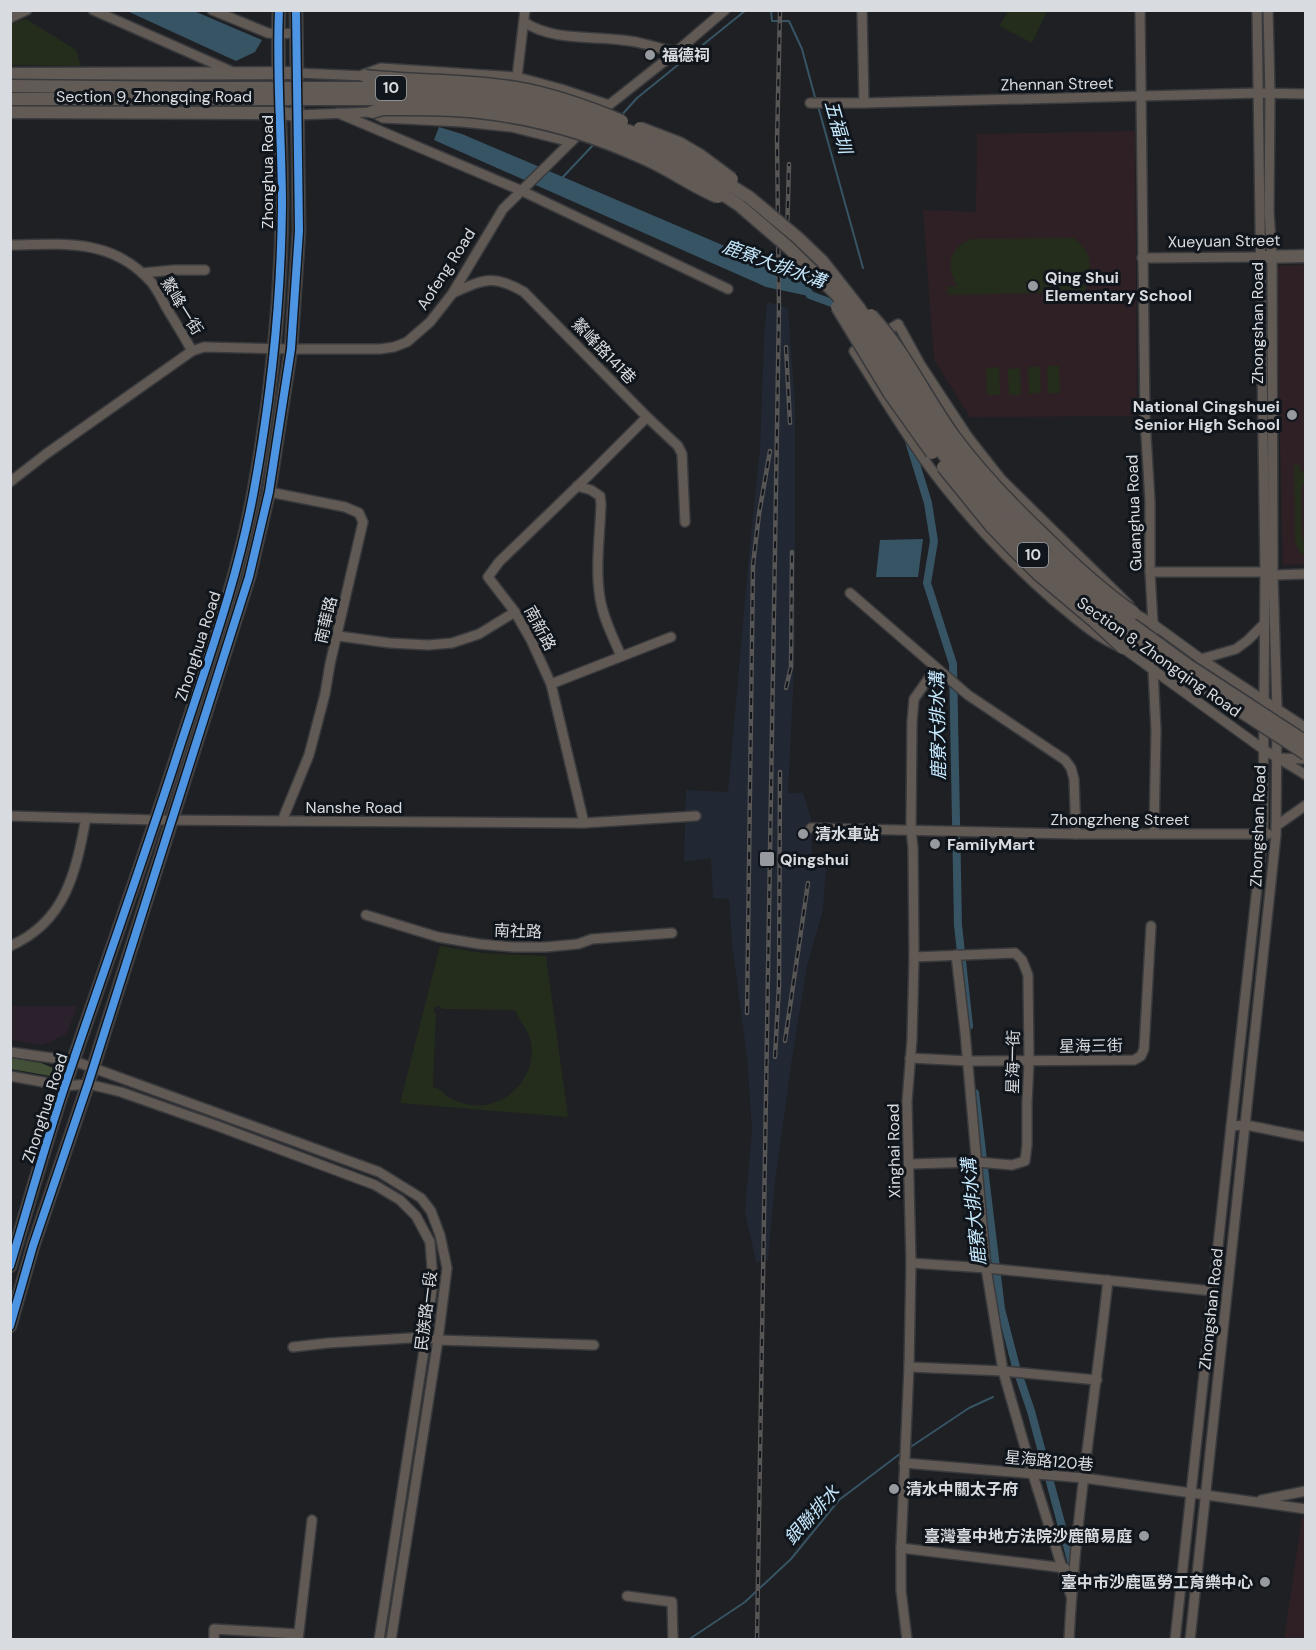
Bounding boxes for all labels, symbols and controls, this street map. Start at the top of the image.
place label: 福德祠 [662,45,710,66]
marker: 福德祠 [643,48,657,62]
street label: Zhennan Street [1000,73,1114,95]
road number: 10 [376,76,406,100]
street label: Section 9, Zhongqing Road [56,86,252,107]
water label: 五福圳 [819,98,858,159]
street label: Zhonghua Road [257,115,278,229]
street label: Aofeng Road [412,224,480,314]
street label: Xueyuan Street [1167,230,1281,252]
water label: 鹿寮大排水溝 [719,234,832,295]
street label: Zhongshan Road [1247,262,1268,384]
place label: Qing Shui Elementary School [1045,267,1192,306]
street label: 鰲峰一街 [156,273,208,339]
marker: Qing Shui Elementary School [1026,279,1040,293]
street label: 鰲峰路141巷 [567,314,641,388]
place label: National Cingshuei Senior High School [1133,396,1280,435]
marker: National Cingshuei Senior High School [1285,408,1299,422]
street label: Guanghua Road [1121,454,1147,572]
road number: 10 [1018,543,1048,567]
street label: Zhonghua Road [170,589,226,703]
street label: Section 8, Zhongqing Road [1073,592,1245,722]
street label: 南華路 [310,594,342,646]
street label: 南新路 [519,602,561,654]
water label: 鹿寮大排水溝 [925,669,951,780]
street label: Zhongshan Road [1245,765,1271,887]
street label: Nanshe Road [306,797,402,818]
street label: Zhongzheng Street [1051,809,1189,830]
place label: 清水車站 [815,824,879,845]
marker: 清水車站 [796,827,810,841]
place label: FamilyMart [947,834,1035,855]
marker: FamilyMart [928,837,942,851]
place label: Qingshui [780,849,849,870]
marker: Qingshui [758,850,776,868]
street label: 南社路 [494,920,542,942]
street label: 星海一街 [1002,1030,1024,1094]
street label: 星海三街 [1059,1035,1123,1057]
street label: Zhonghua Road [17,1051,73,1165]
street label: Xinghai Road [883,1103,905,1199]
water label: 鹿寮大排水溝 [956,1154,992,1267]
street label: Zhongshan Road [1194,1247,1228,1371]
street label: 民族路一段 [411,1270,441,1352]
street label: 星海路120巷 [1004,1447,1094,1475]
water label: 銀聯排水 [779,1479,846,1550]
place label: 清水中關太子府 [906,1479,1018,1500]
marker: 清水中關太子府 [887,1482,901,1496]
place label: 臺灣臺中地方法院沙鹿簡易庭 [924,1526,1132,1547]
marker: 臺灣臺中地方法院沙鹿簡易庭 [1137,1529,1151,1543]
place label: 臺中市沙鹿區勞工育樂中心 [1061,1572,1253,1593]
marker: 臺中市沙鹿區勞工育樂中心 [1258,1575,1272,1589]

